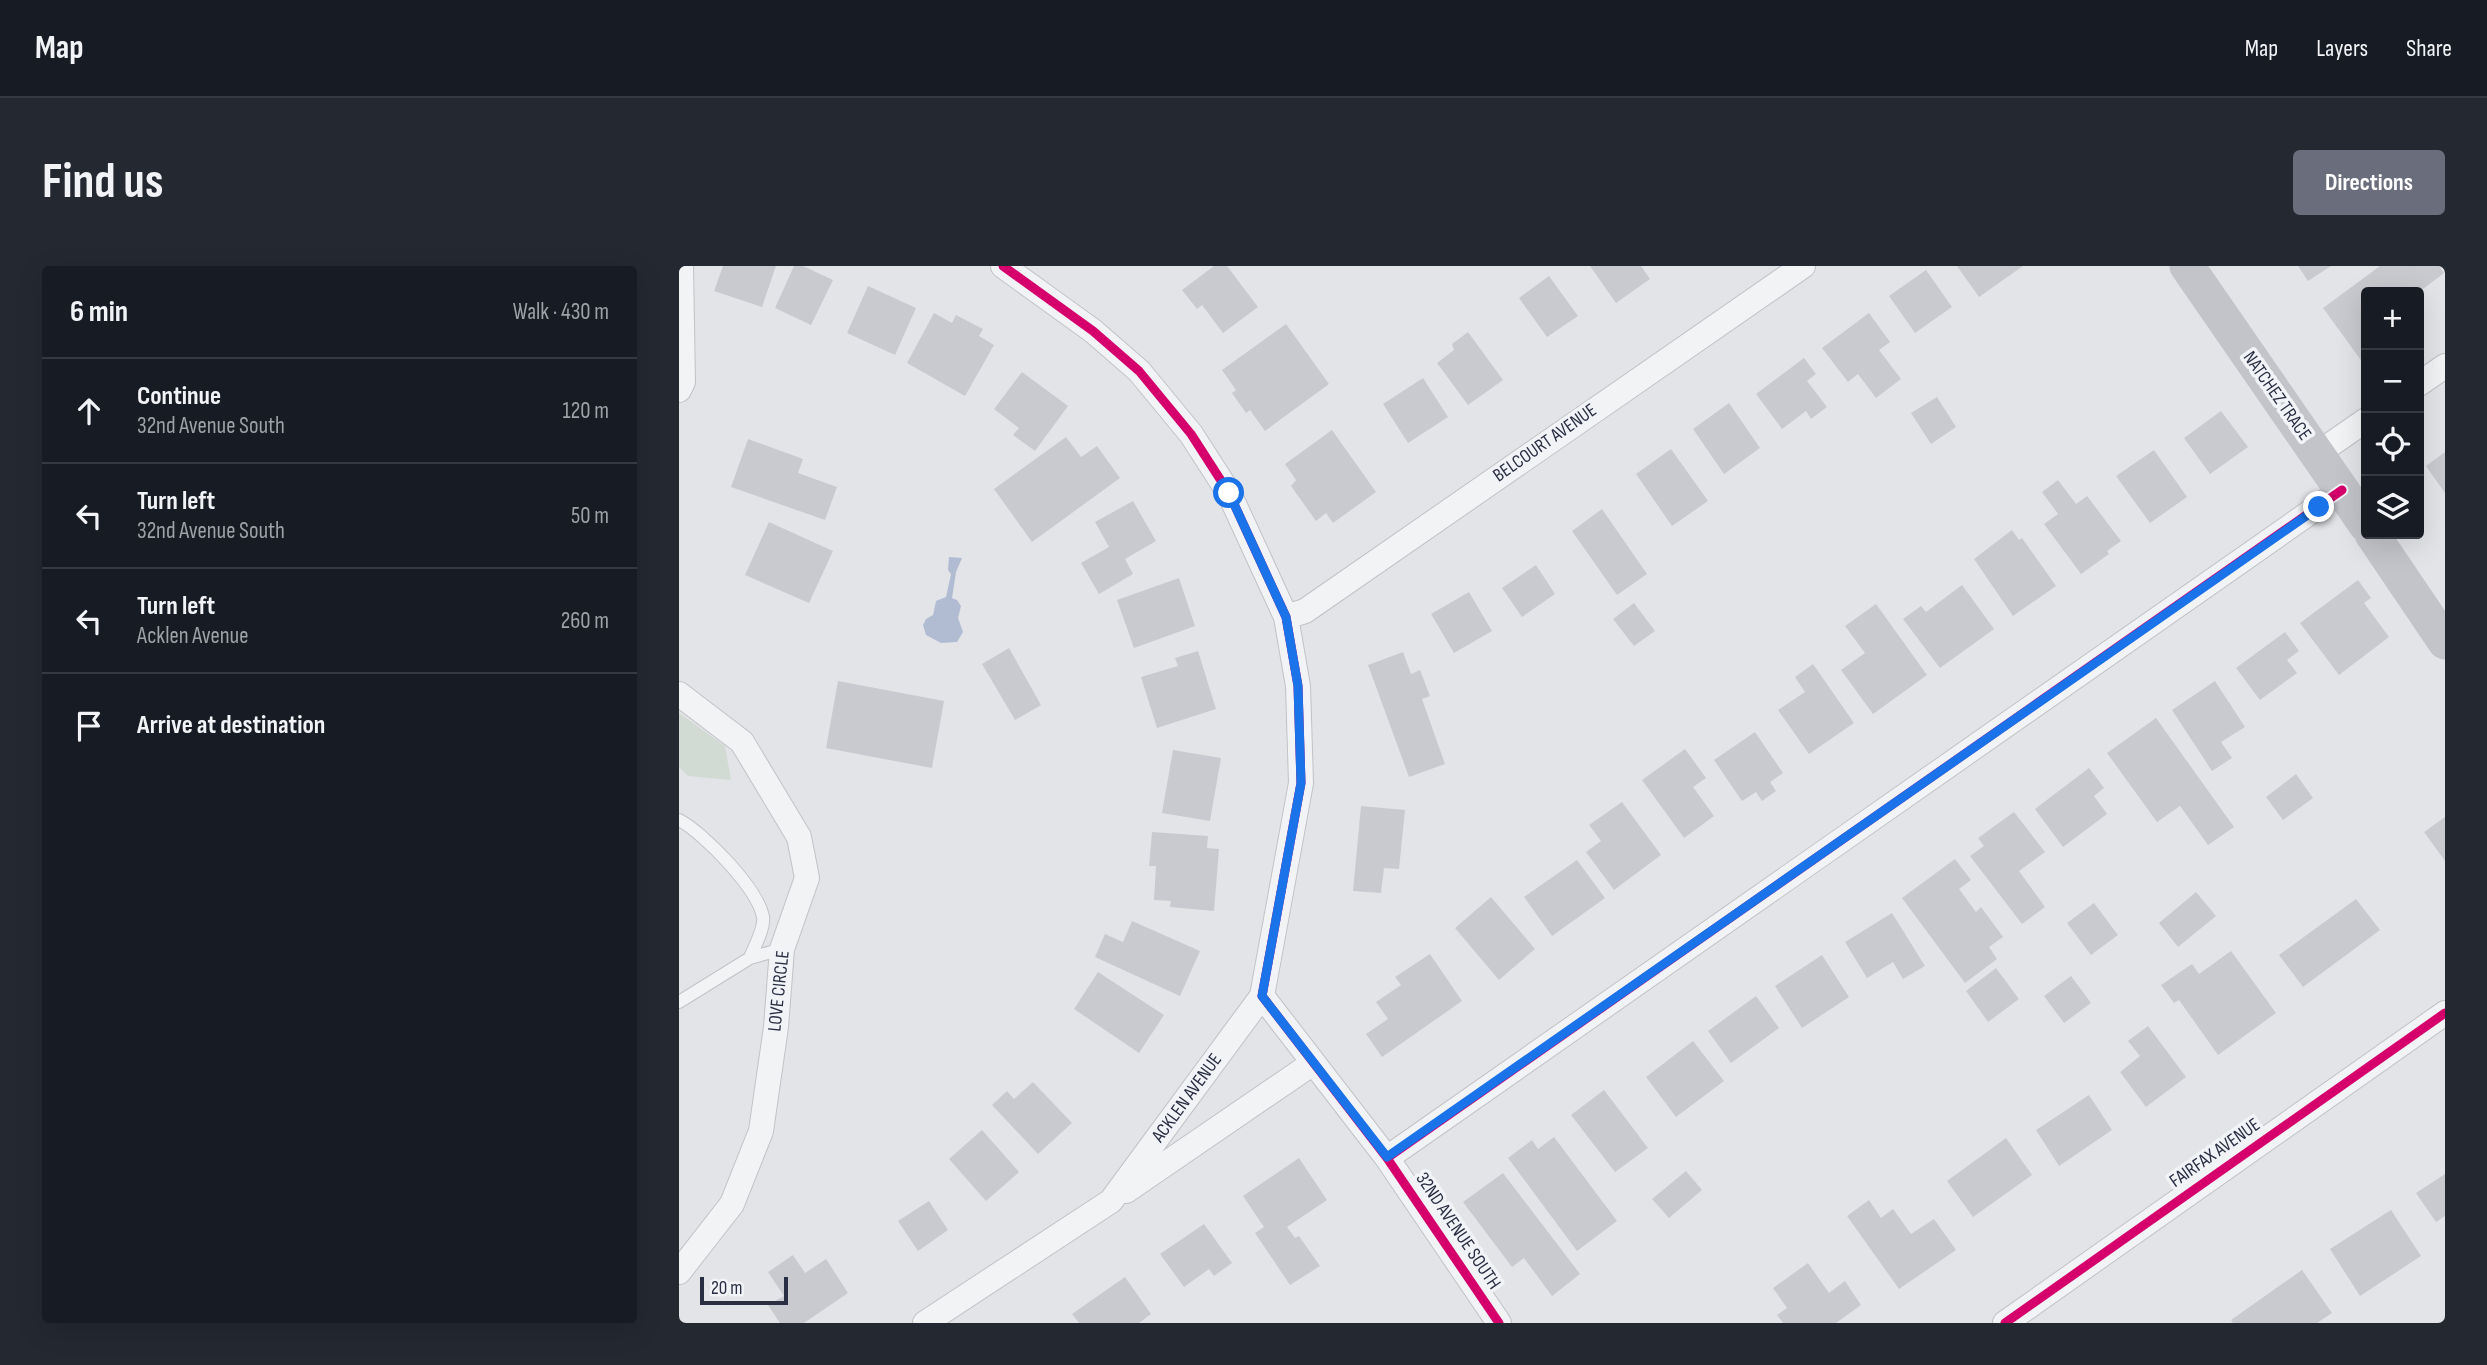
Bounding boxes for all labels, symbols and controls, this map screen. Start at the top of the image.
text: Map [35,28,84,68]
text: Map [2245,34,2278,63]
text: Layers [2316,34,2368,63]
text: Share [2406,34,2452,63]
button: Directions [2293,150,2445,215]
text: Find us [42,153,164,212]
map controls [2361,287,2424,539]
button: + [2361,287,2424,350]
text: 6 min [70,294,128,330]
text: Walk · 430 m [513,298,609,326]
street label: NATCHEZ TRACE [2238,347,2316,445]
button: − [2361,350,2424,413]
text: Continue [137,381,221,412]
icon: ahead [70,392,108,430]
text: 120 m [563,397,609,425]
street label: BELCOURT AVENUE [1489,399,1601,487]
text: 32nd Avenue South [137,412,285,440]
button: locate [2361,413,2424,476]
button: layers [2361,476,2424,539]
route start [1213,477,1244,508]
text: Turn left [137,486,215,517]
route end [2303,491,2334,522]
icon: left [70,497,108,535]
text: 50 m [571,502,609,530]
text: 32nd Avenue South [137,517,285,545]
text: Turn left [137,591,215,622]
icon: left [70,602,108,640]
text: 260 m [561,607,609,635]
text: Acklen Avenue [137,622,248,650]
icon: arrive [70,707,108,745]
text: Arrive at destination [137,710,325,741]
street label: LOVE CIRCLE [763,949,795,1033]
street label: ACKLEN AVENUE [1146,1049,1227,1148]
street label: FAIRFAX AVENUE [2165,1113,2265,1193]
street label: 32ND AVENUE SOUTH [1410,1168,1506,1294]
scale bar [700,1274,787,1306]
text: 20 m [711,1277,743,1300]

